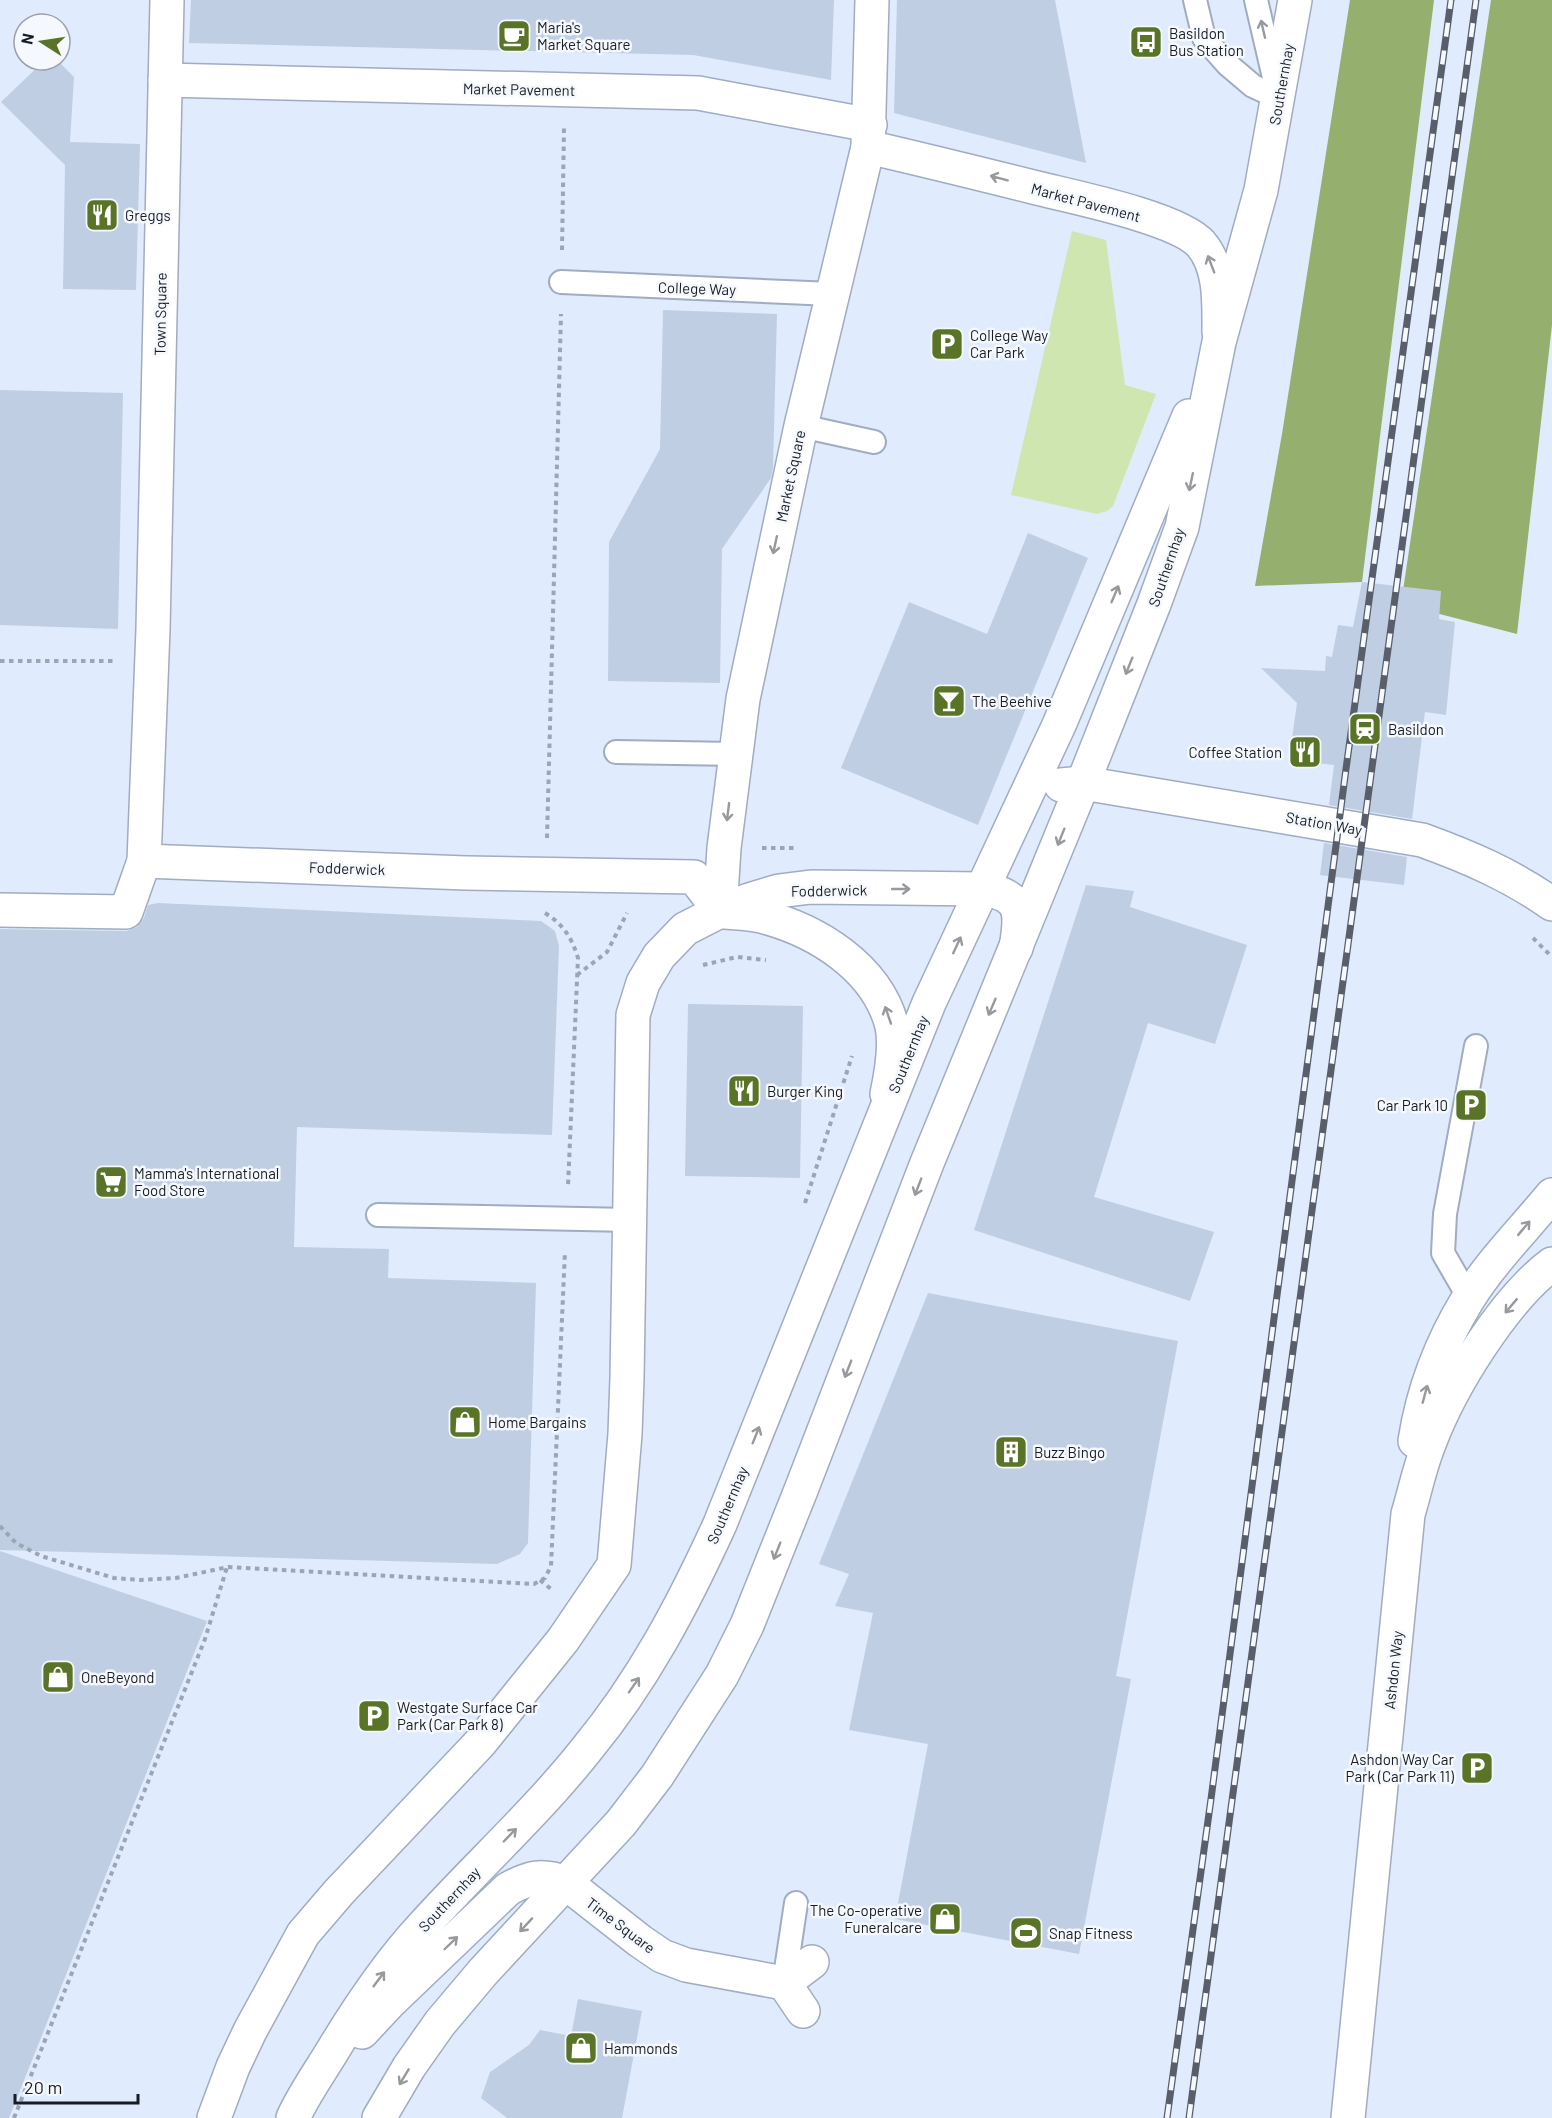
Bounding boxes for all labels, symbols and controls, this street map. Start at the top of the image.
north arrow [12,12,72,72]
cafe icon: Maria's Market Square [496,18,532,54]
place label: Maria's Market Square [537,18,631,53]
one-way arrow [1256,19,1268,38]
bus stop icon: Basildon Bus Station [1128,24,1164,60]
place label: Basildon Bus Station [1169,24,1244,59]
text: N [16,32,37,46]
street label: Southernhay [1265,42,1297,126]
street label: Market Pavement [463,79,575,99]
one-way arrow [990,172,1009,183]
street label: Market Pavement [1029,179,1143,225]
restaurant icon: Greggs [84,197,120,233]
place label: Greggs [125,206,171,224]
one-way arrow [1205,255,1216,274]
street label: Town Square [150,272,170,356]
street label: College Way [658,278,736,298]
parking icon: College Way Car Park [929,326,965,362]
place label: College Way Car Park [970,326,1048,361]
street label: Market Square [771,428,809,524]
one-way arrow [1185,472,1196,491]
street label: Southernhay [1144,525,1188,609]
one-way arrow [769,534,780,554]
one-way arrow [1110,585,1121,603]
one-way arrow [1123,657,1134,675]
bar icon: The Beehive [931,683,967,719]
place label: The Beehive [972,692,1052,710]
station icon: Basildon [1347,711,1383,747]
place label: Basildon [1388,720,1444,738]
restaurant icon: Coffee Station [1287,734,1323,770]
place label: Coffee Station [1188,743,1282,761]
one-way arrow [723,801,734,821]
street label: Station Way [1284,807,1364,839]
one-way arrow [1055,828,1066,846]
street label: Fodderwick [309,858,386,878]
street label: Fodderwick [791,880,868,900]
one-way arrow [890,883,910,895]
one-way arrow [951,936,963,954]
one-way arrow [986,997,997,1016]
one-way arrow [881,1006,892,1025]
street label: Southernhay [884,1012,932,1096]
restaurant icon: Burger King [726,1073,762,1109]
place label: Burger King [767,1082,843,1100]
parking icon: Car Park 10 [1453,1087,1489,1123]
place label: Car Park 10 [1377,1096,1448,1114]
supermarket icon: Mamma's International Food Store [93,1164,129,1200]
place label: Mamma's International Food Store [134,1164,279,1199]
one-way arrow [912,1177,923,1196]
one-way arrow [1517,1221,1531,1236]
one-way arrow [1505,1298,1518,1314]
one-way arrow [841,1359,852,1378]
one-way arrow [1420,1385,1432,1404]
shop icon: Home Bargains [447,1404,483,1440]
place label: Home Bargains [488,1413,586,1431]
one-way arrow [751,1426,762,1444]
building icon: Buzz Bingo [993,1434,1029,1470]
place label: Buzz Bingo [1034,1443,1105,1461]
street label: Southernhay [703,1463,751,1546]
one-way arrow [771,1541,782,1559]
street label: Ashdon Way [1380,1630,1406,1710]
shop icon: OneBeyond [40,1659,76,1695]
place label: OneBeyond [81,1668,155,1686]
one-way arrow [628,1677,640,1694]
parking icon: Westgate Surface Car Park (Car Park 8) [356,1698,392,1734]
place label: Westgate Surface Car Park (Car Park 8) [397,1698,538,1733]
place label: Ashdon Way Car Park (Car Park 11) [1346,1750,1455,1785]
parking icon: Ashdon Way Car Park (Car Park 11) [1459,1750,1495,1786]
one-way arrow [502,1827,517,1842]
street label: Southernhay [414,1863,484,1935]
street label: Time Square [583,1893,659,1957]
place label: The Co-operative Funeralcare [810,1901,922,1936]
shop icon: The Co-operative Funeralcare [927,1901,963,1937]
sports icon: Snap Fitness [1008,1915,1044,1951]
one-way arrow [519,1918,534,1933]
place label: Snap Fitness [1049,1924,1133,1942]
one-way arrow [443,1936,458,1950]
one-way arrow [373,1972,386,1988]
shop icon: Hammonds [563,2030,599,2066]
place label: Hammonds [604,2039,678,2057]
scale bar [15,2067,138,2105]
one-way arrow [397,2068,409,2085]
text: 20 m [24,2076,62,2098]

